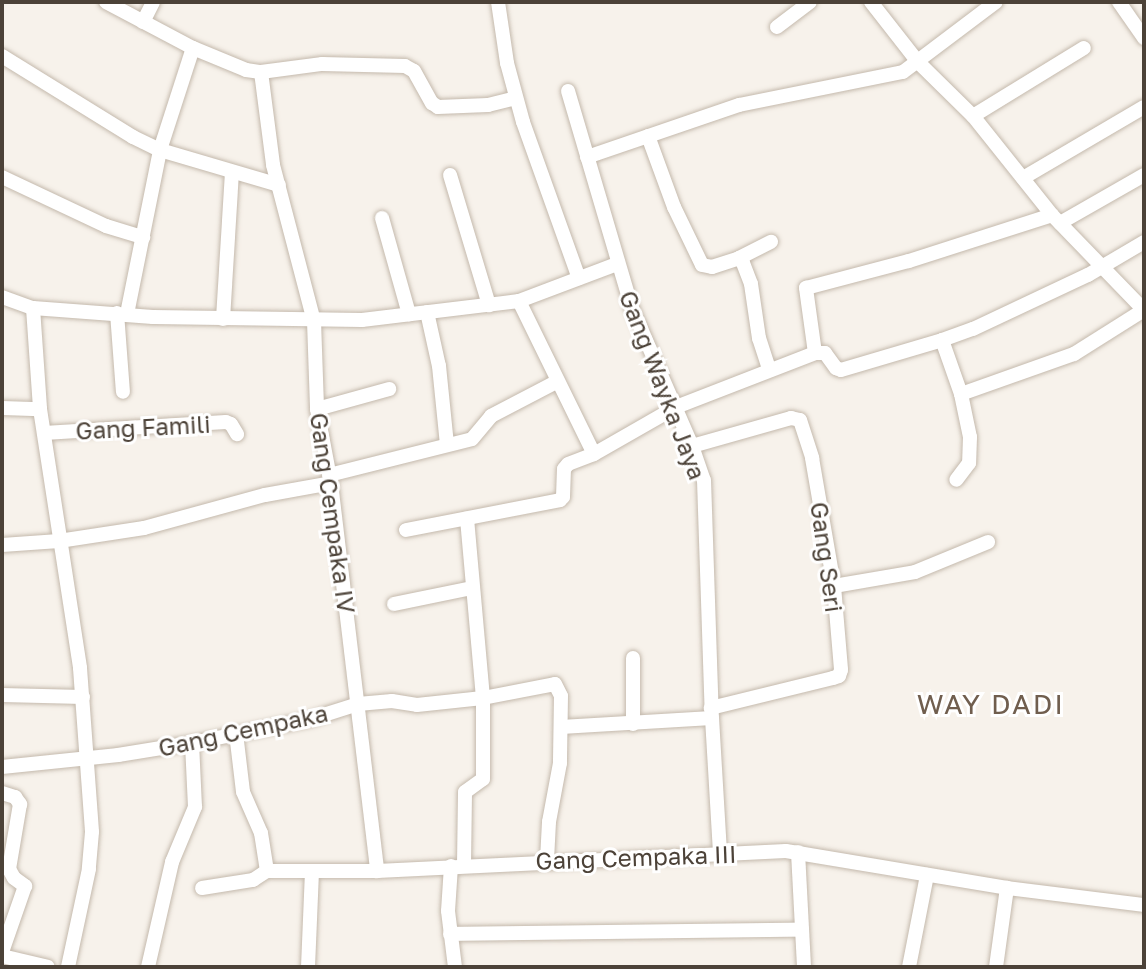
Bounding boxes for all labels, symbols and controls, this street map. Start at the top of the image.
street label: Gang Wayka Jaya [614,286,712,484]
street label: Gang Famili [75,409,211,445]
street label: Gang Cempaka IV [305,411,361,615]
street label: Gang Seri [805,500,849,614]
district label: WAY DADI [918,687,1064,721]
street label: Gang Cempaka [156,698,330,762]
street label: Gang Cempaka III [535,839,737,875]

